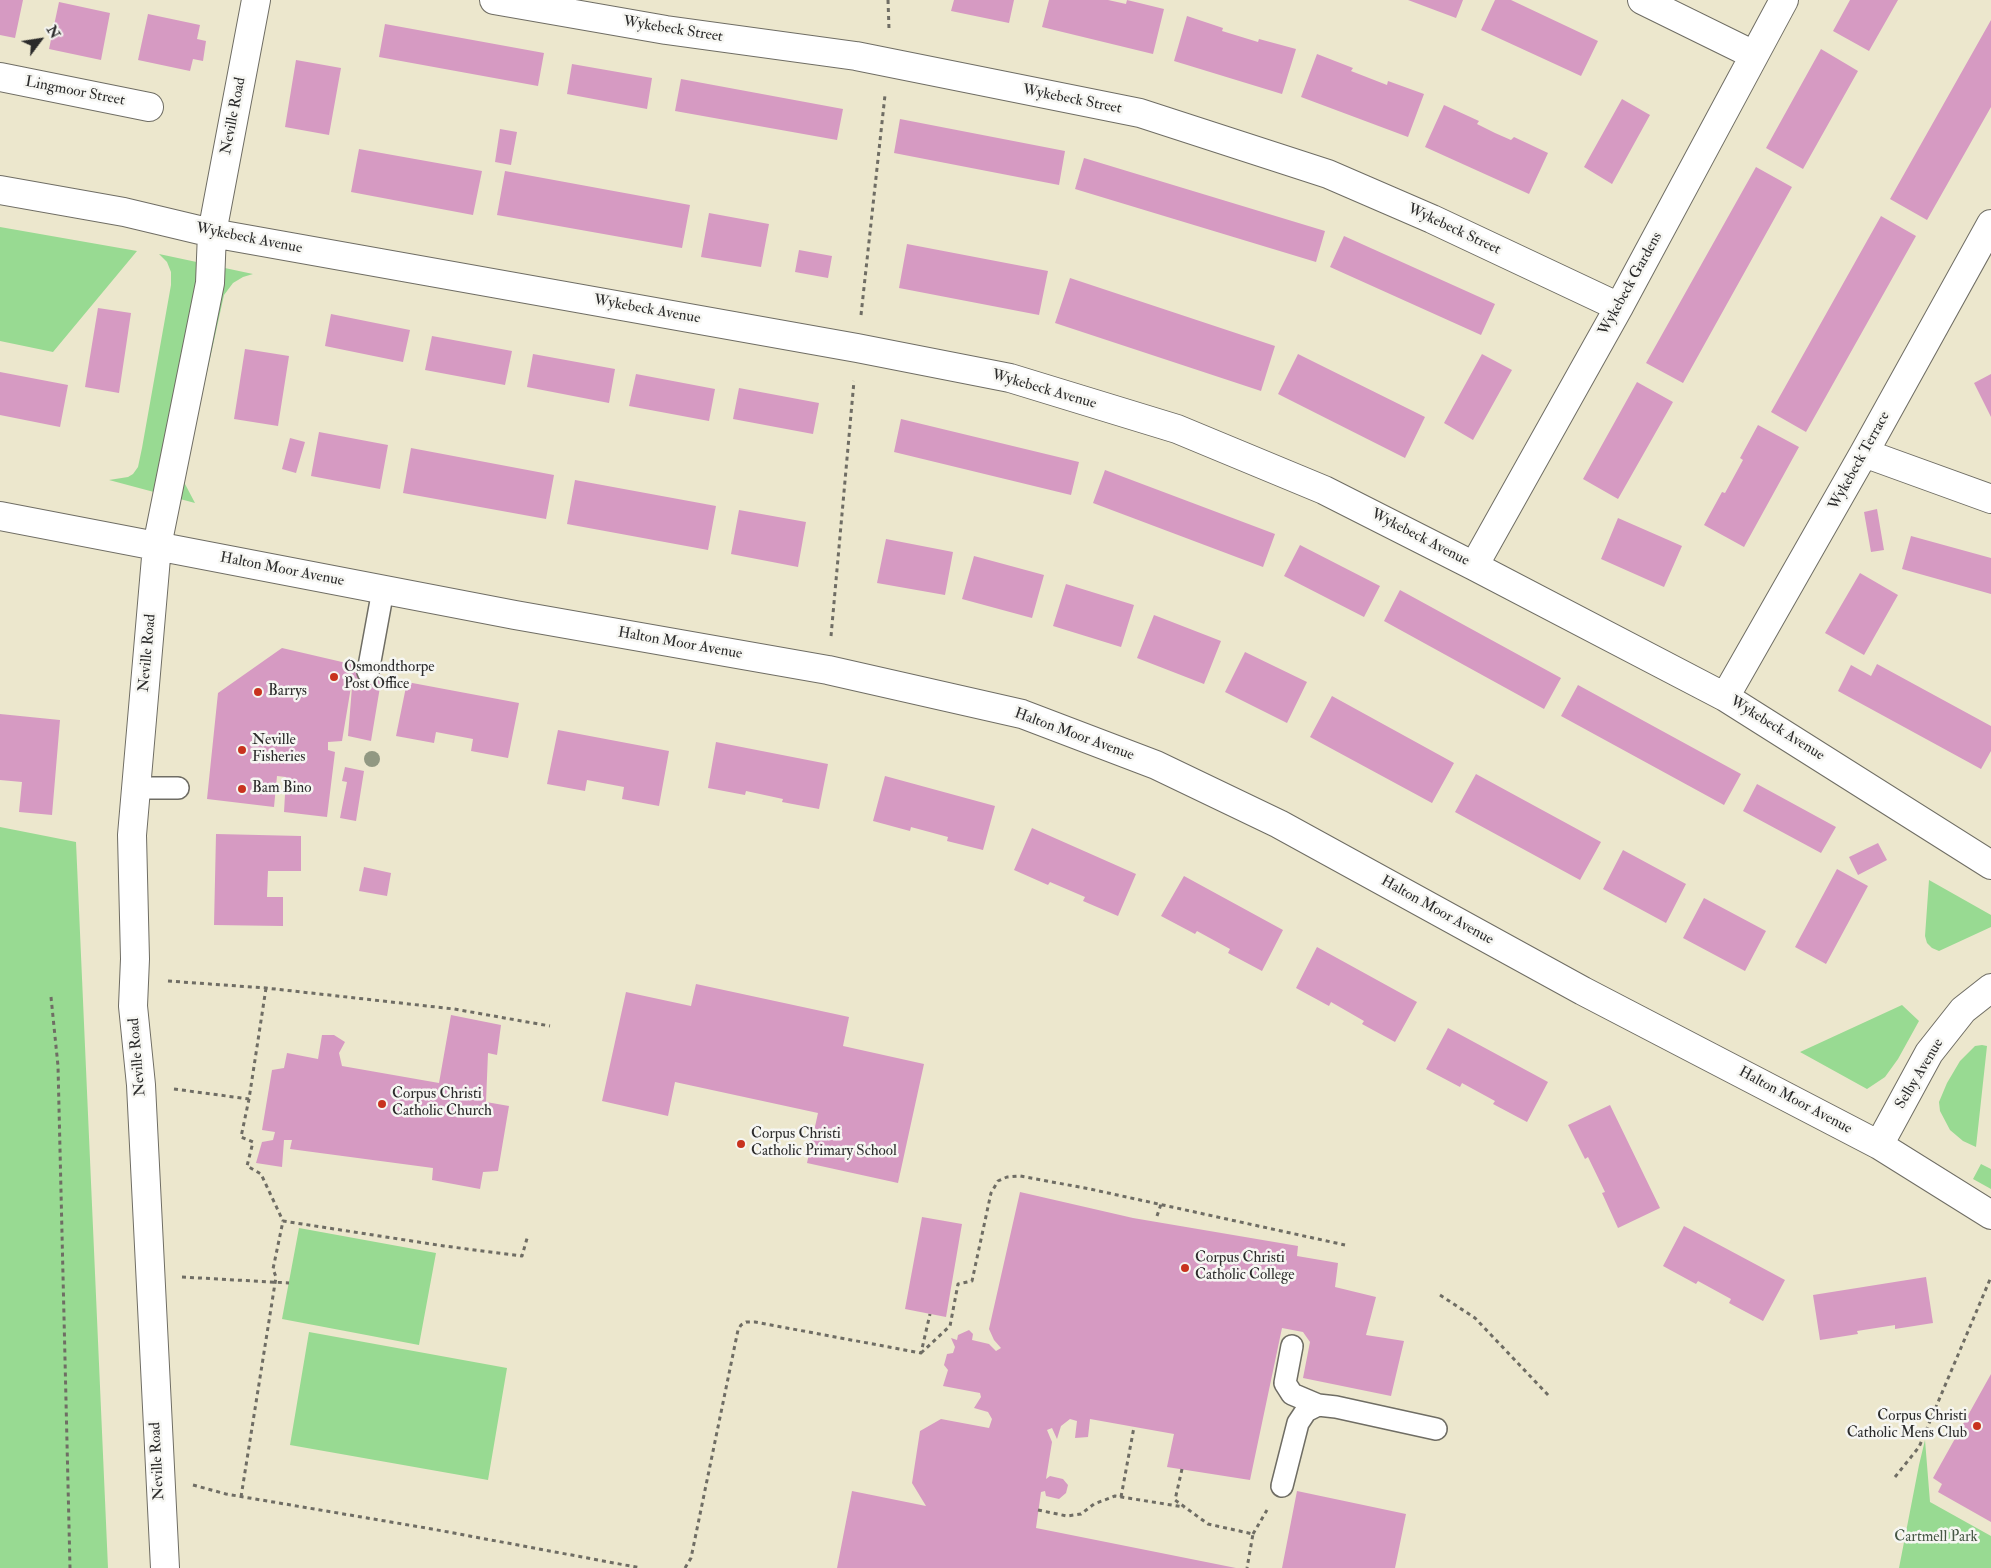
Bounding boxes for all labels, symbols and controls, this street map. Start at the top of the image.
street label: Wykebeck Street [622,13,724,47]
north arrow [15,15,65,65]
text: N [43,22,64,42]
street label: Lingmoor Street [24,74,126,110]
street label: Neville Road [218,76,250,156]
street label: Wykebeck Street [1021,82,1123,118]
street label: Wykebeck Street [1405,201,1503,259]
street label: Wykebeck Avenue [194,220,304,258]
street label: Wykebeck Gardens [1595,229,1667,339]
street label: Wykebeck Avenue [592,292,702,328]
street label: Wykebeck Avenue [990,366,1098,414]
street label: Wykebeck Terrace [1826,409,1894,513]
street label: Wykebeck Avenue [1368,505,1472,571]
street label: Halton Moor Avenue [218,549,346,591]
street label: Neville Road [136,613,160,693]
street label: Halton Moor Avenue [616,624,744,664]
place label: Osmondthorpe Post Office [344,659,435,694]
marker: Osmondthorpe Post Office [328,671,340,683]
place label: Barrys [268,683,307,701]
marker: Barrys [252,686,264,698]
street label: Wykebeck Avenue [1726,693,1828,765]
street label: Halton Moor Avenue [1012,705,1136,765]
place label: Neville Fisheries [252,732,305,767]
marker: Neville Fisheries [236,744,248,756]
place label: Bam Bino [252,780,311,798]
marker: Bam Bino [236,783,248,795]
street label: Halton Moor Avenue [1378,873,1496,949]
street label: Neville Road [126,1017,150,1097]
street label: Selby Avenue [1892,1036,1948,1112]
street label: Halton Moor Avenue [1735,1063,1855,1139]
place label: Corpus Christi Catholic Church [392,1086,492,1121]
marker: Corpus Christi Catholic Church [376,1098,388,1110]
place label: Corpus Christi Catholic Primary School [751,1126,897,1161]
marker: Corpus Christi Catholic Primary School [735,1138,747,1150]
place label: Corpus Christi Catholic College [1195,1250,1295,1285]
marker: Corpus Christi Catholic College [1179,1262,1191,1274]
place label: Corpus Christi Catholic Mens Club [1847,1408,1967,1443]
marker: Corpus Christi Catholic Mens Club [1971,1420,1983,1432]
street label: Neville Road [147,1421,169,1501]
park label: Cartmell Park [1894,1529,1978,1547]

